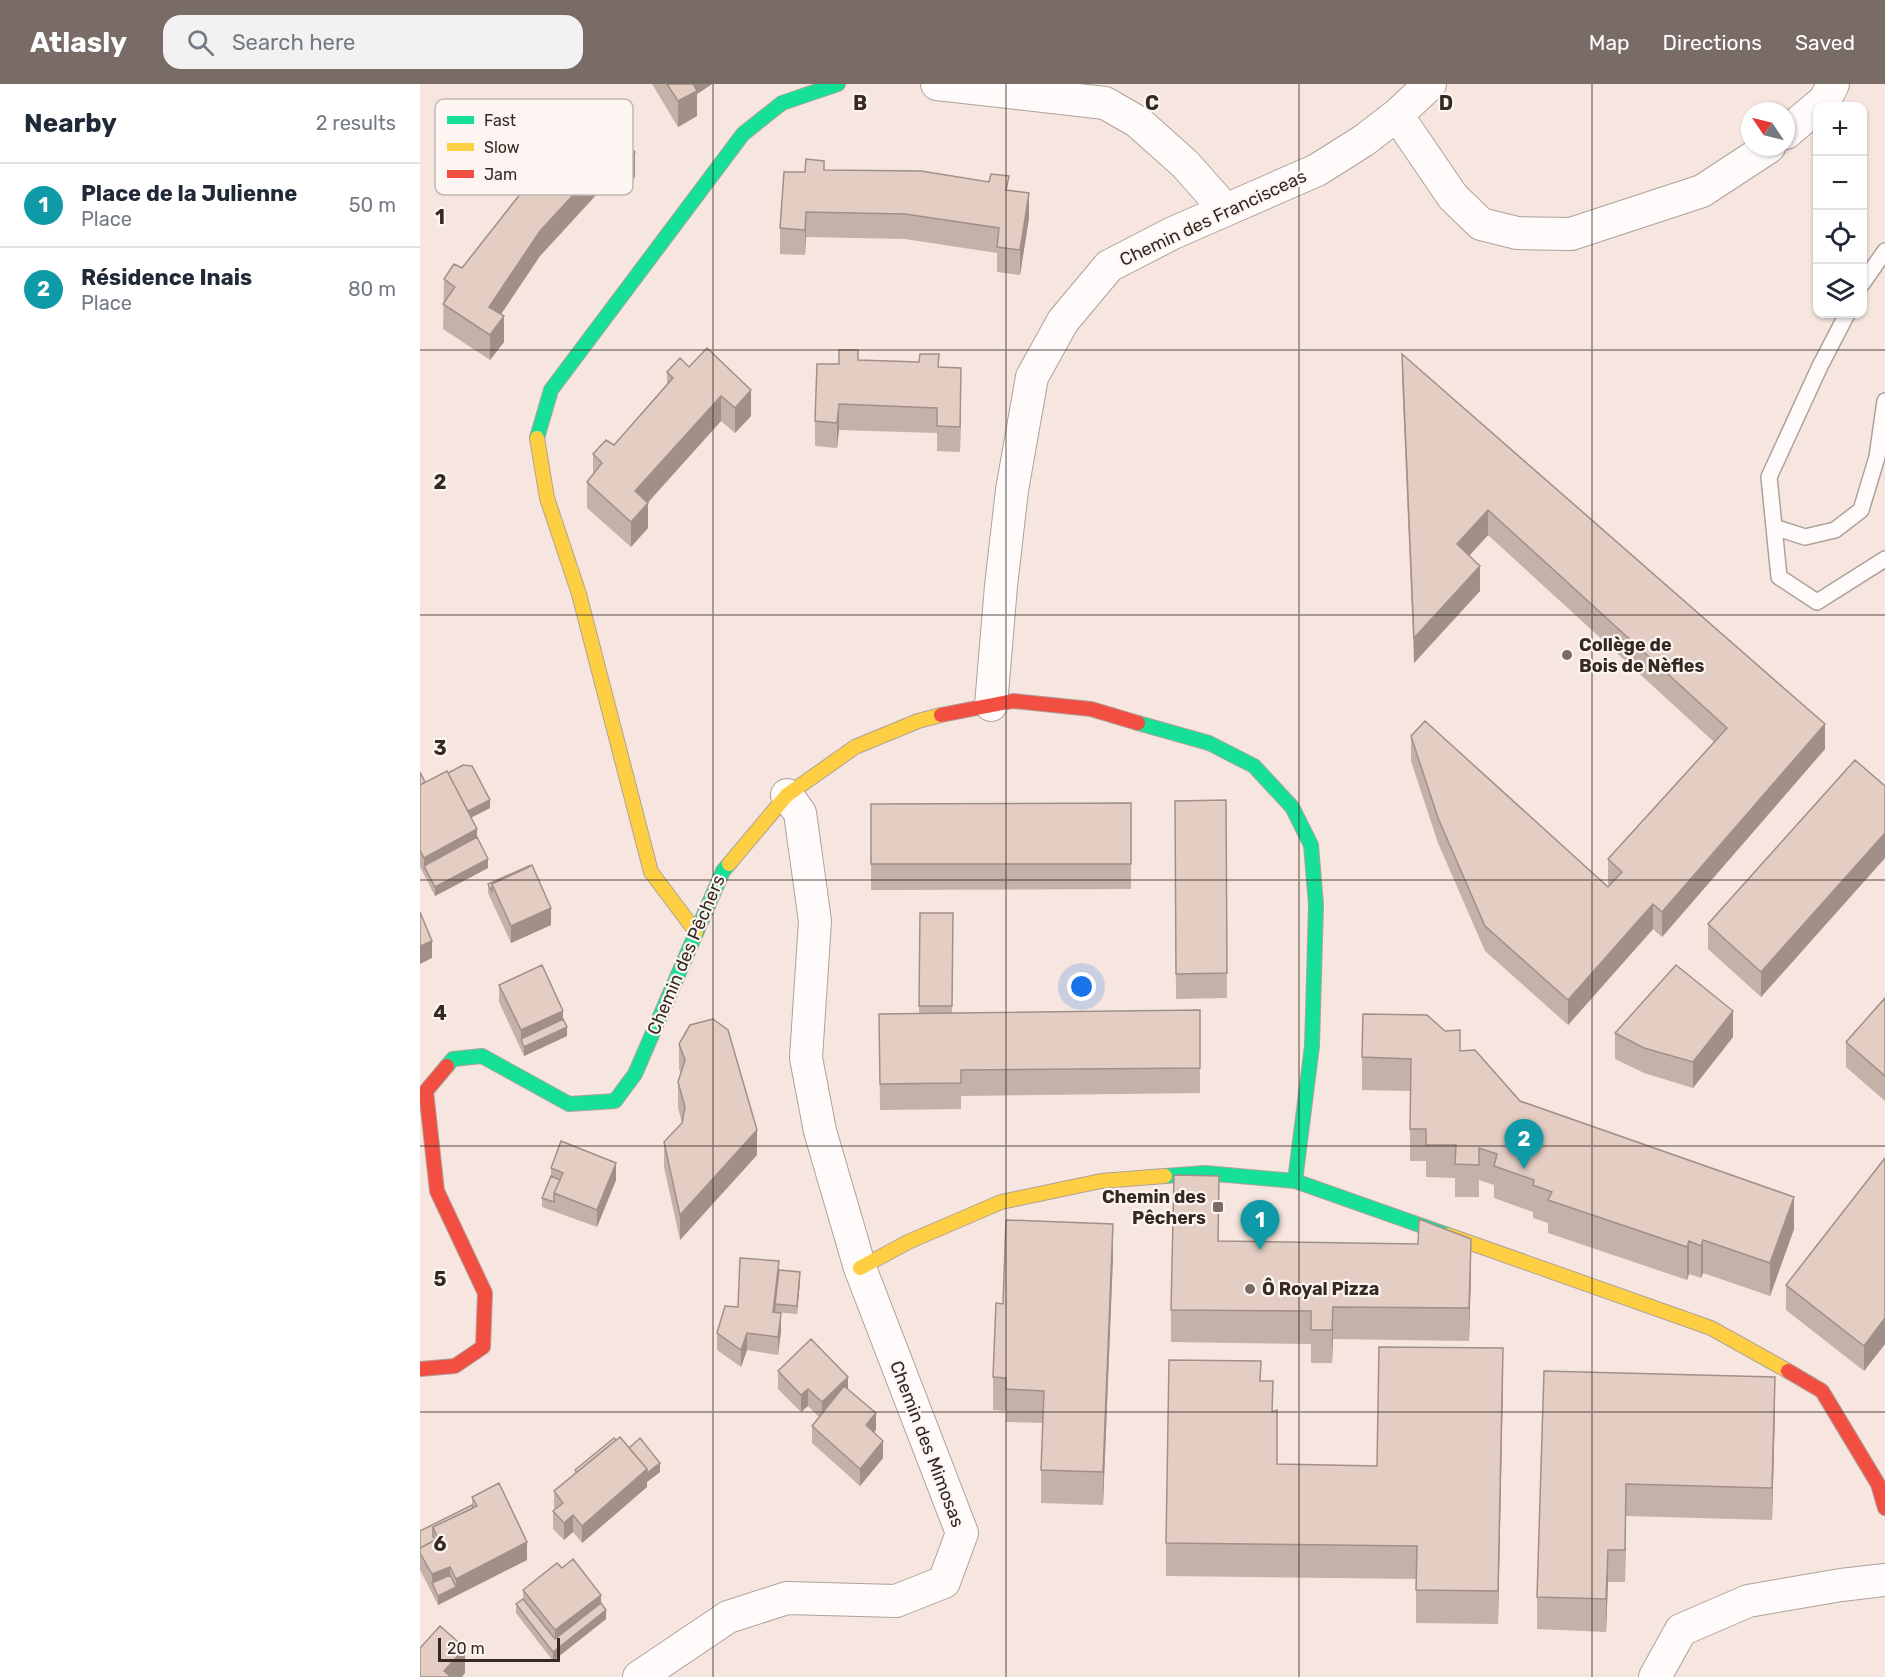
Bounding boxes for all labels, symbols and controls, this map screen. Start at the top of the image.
search box [163,15,583,69]
text: Atlasly [30,26,127,59]
icon: search [184,26,217,59]
text: Search here [232,29,355,56]
text: Map [1589,30,1630,55]
text: Directions [1663,30,1762,55]
text: Saved [1795,30,1855,55]
text: B [853,91,867,115]
text: C [1145,91,1159,115]
text: D [1439,91,1453,115]
legend [435,99,633,195]
north arrow [1741,102,1795,156]
map controls [1813,102,1867,318]
button: + [1813,102,1867,156]
text: Nearby [24,108,117,139]
text: 2 results [316,111,396,135]
text: Fast [484,111,516,130]
text: Slow [484,138,520,157]
button: − [1813,156,1867,210]
text: Jam [484,165,517,184]
street label: Chemin des Francisceas [1116,165,1310,271]
text: Place de la Julienne [81,180,297,207]
text: 1 [39,193,48,217]
text: 50 m [349,193,396,217]
text: 1 [435,205,445,229]
text: Place [81,207,132,231]
button: locate [1813,210,1867,264]
text: Résidence Inais [81,264,252,291]
button: layers [1813,264,1867,318]
text: 2 [37,277,50,301]
text: 80 m [348,277,396,301]
text: Place [81,291,132,315]
text: 2 [434,470,447,494]
place label: Collège de Bois de Nèfles [1579,634,1704,677]
marker: Collège de Bois de Nèfles [1560,648,1574,662]
text: 3 [433,736,447,760]
street label: Chemin des Pêchers [642,872,730,1038]
your location [1067,972,1096,1001]
text: 4 [433,1001,447,1025]
pin: 2 [1504,1120,1544,1169]
place label: Chemin des Pêchers [1102,1186,1206,1229]
marker: Chemin des Pêchers [1211,1200,1225,1214]
pin: 1 [1240,1200,1280,1250]
text: 5 [434,1267,447,1291]
place label: Ô Royal Pizza [1262,1277,1379,1300]
marker: Ô Royal Pizza [1243,1282,1257,1296]
street label: Chemin des Mimosas [885,1358,969,1530]
text: 6 [433,1532,447,1556]
scale bar [438,1635,560,1662]
text: 20 m [447,1639,485,1658]

